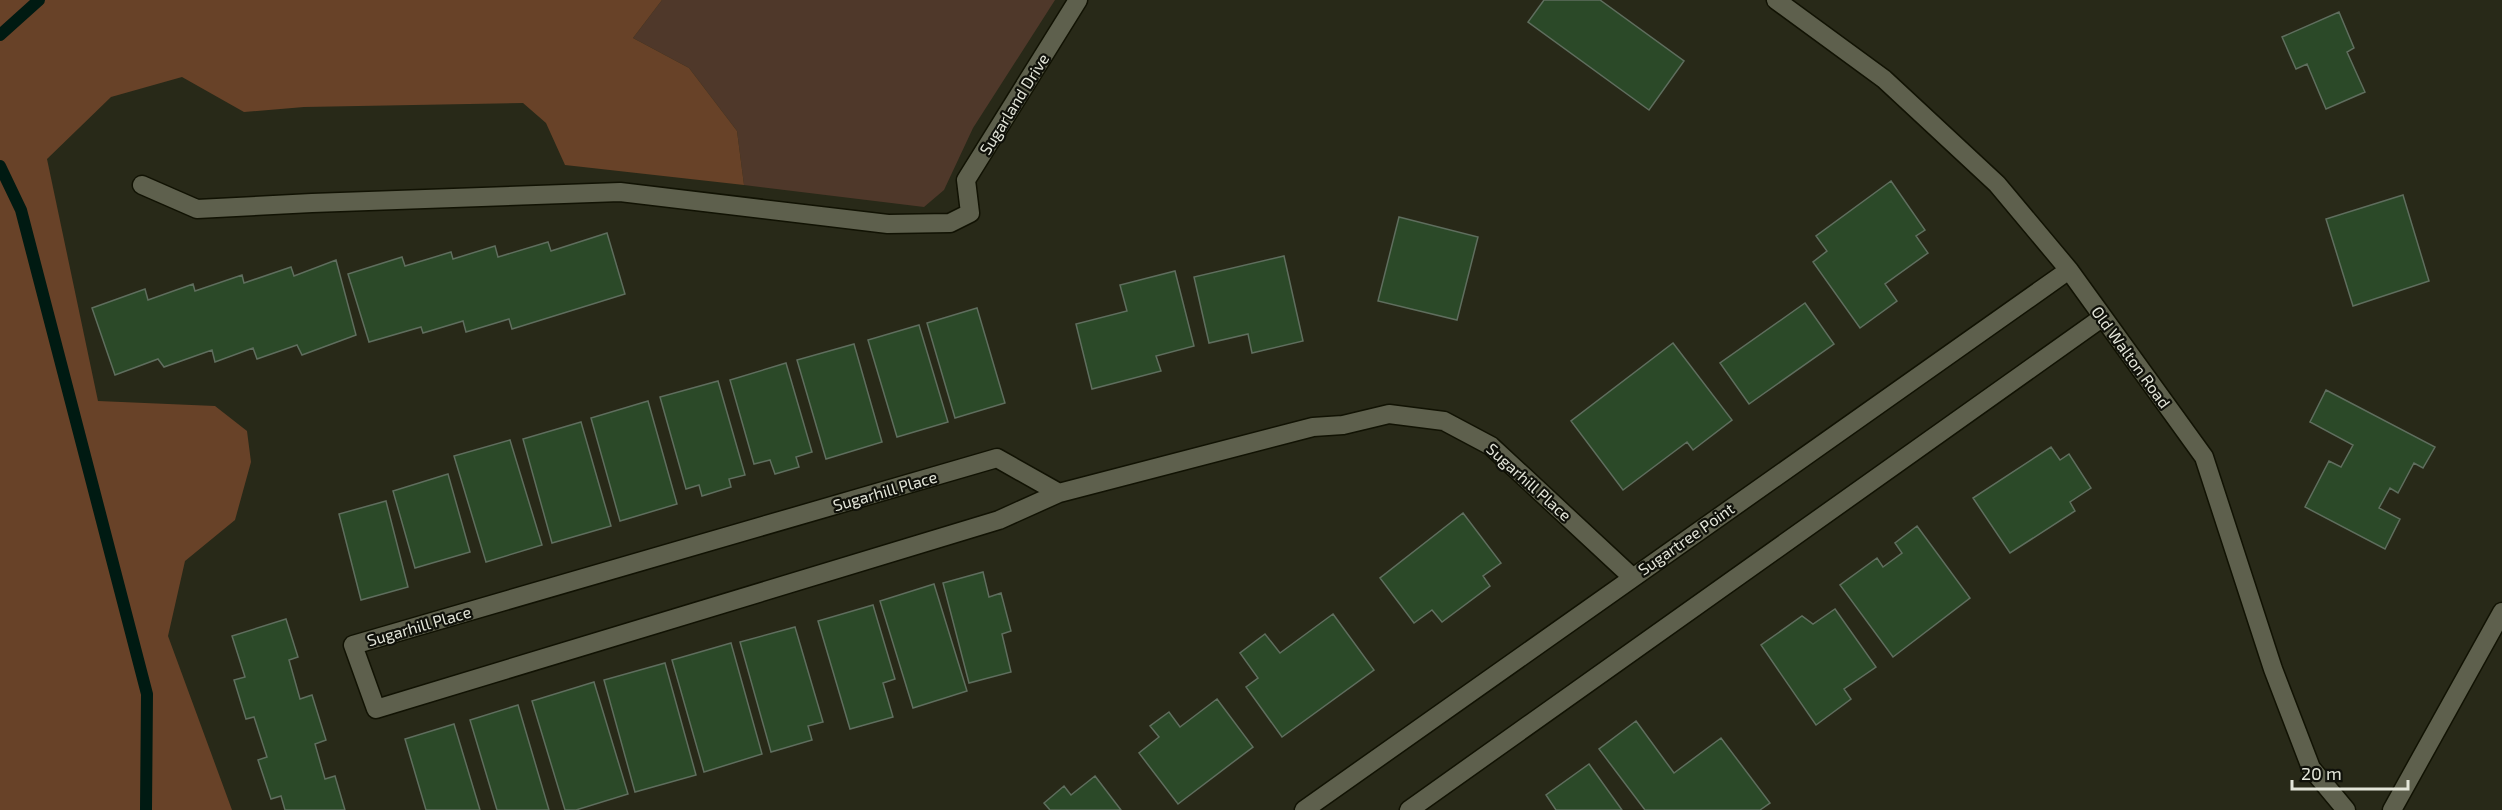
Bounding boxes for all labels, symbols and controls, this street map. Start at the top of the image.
street label: Sugarland Drive [975,50,1052,158]
street label: Old Walton Road [2088,302,2175,411]
street label: Sugarhill Place [1483,439,1576,525]
street label: Sugarhill Place [831,467,939,514]
street label: Sugartree Point [1634,498,1737,579]
street label: Sugarhill Place [365,602,473,649]
scale bar [2292,753,2408,791]
text: 20 m [2301,762,2342,784]

